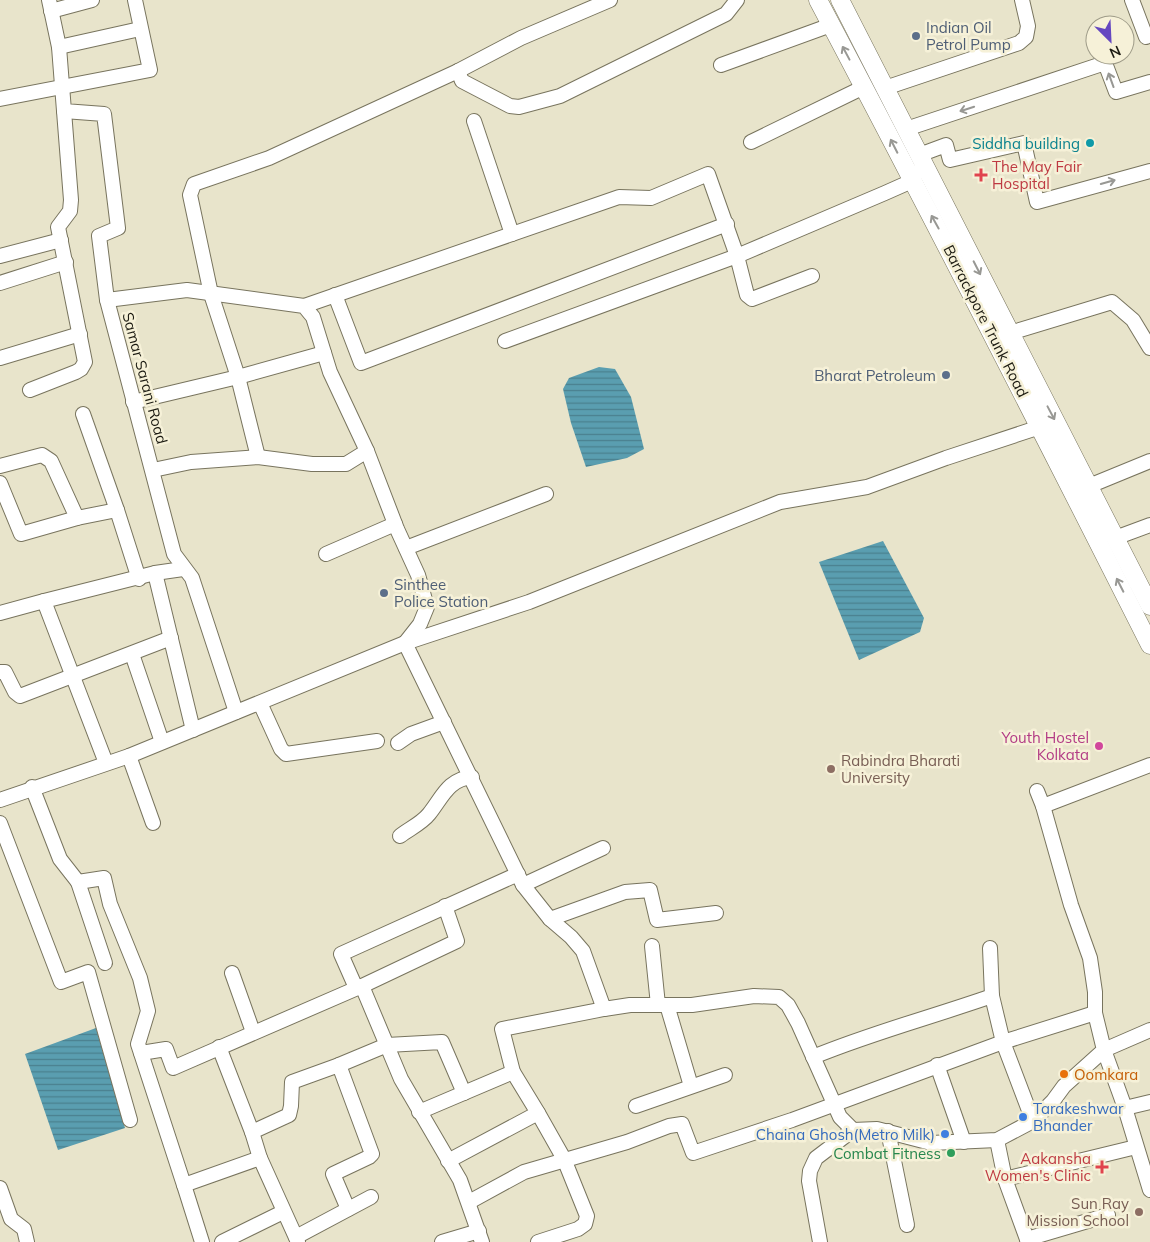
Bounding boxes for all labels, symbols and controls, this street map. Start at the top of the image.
north arrow [1085,15,1135,65]
place label: Indian Oil Petrol Pump [926,18,1011,54]
marker: Indian Oil Petrol Pump [910,30,922,42]
text: N [1107,42,1124,62]
one-way arrow [841,46,850,61]
one-way arrow [1106,72,1115,88]
one-way arrow [960,104,976,114]
place label: Siddha building [972,134,1080,153]
marker: Siddha building [1084,137,1096,149]
one-way arrow [889,139,898,154]
place label: The May Fair Hospital [992,157,1082,193]
marker: The May Fair Hospital [974,168,988,182]
one-way arrow [1099,177,1115,187]
one-way arrow [930,215,940,230]
street label: Barrackpore Trunk Road [939,242,1033,400]
one-way arrow [972,261,982,276]
street label: Samar Sarani Road [118,310,172,446]
place label: Bharat Petroleum [814,366,936,385]
marker: Bharat Petroleum [940,369,952,381]
one-way arrow [1047,405,1056,420]
place label: Sinthee Police Station [394,575,488,611]
one-way arrow [1115,578,1125,593]
marker: Sinthee Police Station [378,587,390,599]
place label: Youth Hostel Kolkata [1001,728,1089,764]
marker: Youth Hostel Kolkata [1093,740,1105,752]
place label: Rabindra Bharati University [841,751,960,787]
marker: Rabindra Bharati University [825,763,837,775]
place label: Oomkara [1074,1065,1138,1084]
marker: Oomkara [1058,1068,1070,1080]
place label: Tarakeshwar Bhander [1033,1099,1124,1135]
marker: Tarakeshwar Bhander [1017,1111,1029,1123]
place label: Chaina Ghosh(Metro Milk) [756,1125,935,1144]
marker: Chaina Ghosh(Metro Milk) [939,1128,951,1140]
place label: Combat Fitness [833,1144,941,1163]
marker: Combat Fitness [945,1147,957,1159]
place label: Aakansha Women's Clinic [985,1149,1091,1185]
marker: Aakansha Women's Clinic [1095,1160,1109,1174]
place label: Sun Ray Mission School [1027,1194,1129,1230]
marker: Sun Ray Mission School [1133,1206,1145,1218]

